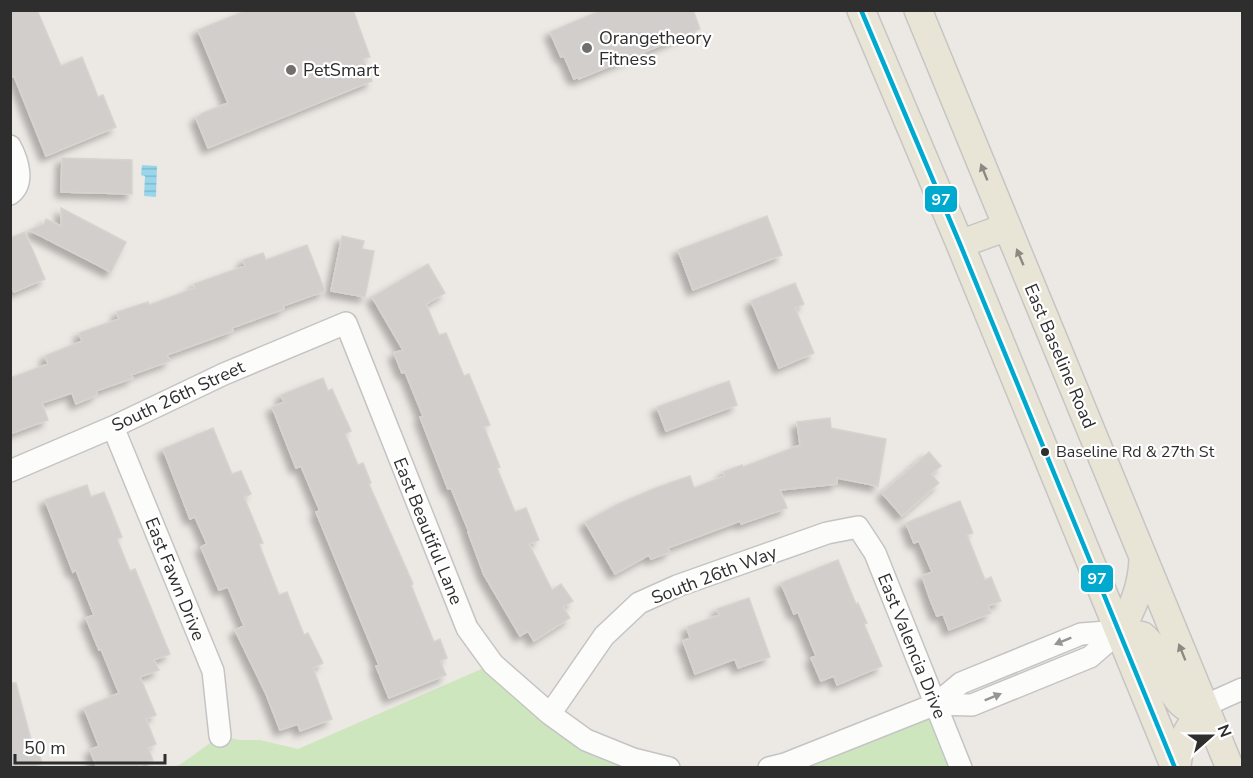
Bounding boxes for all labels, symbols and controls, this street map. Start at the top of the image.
place label: Orangetheory Fitness [599,26,712,71]
marker: Orangetheory Fitness [580,41,594,55]
place label: PetSmart [303,58,380,82]
marker: PetSmart [284,63,298,77]
one-way arrow [979,163,989,181]
line badge: 97 [924,185,958,213]
text: 97 [931,189,951,211]
one-way arrow [1015,248,1025,266]
street label: East Baseline Road [1019,280,1101,432]
street label: South 26th Street [108,354,249,437]
place label: Baseline Rd & 27th St [1056,441,1215,463]
marker: Baseline Rd & 27th St [1039,446,1051,458]
street label: East Beautiful Lane [388,454,468,608]
street label: East Fawn Drive [139,514,211,644]
street label: South 26th Way [648,540,781,610]
line badge: 97 [1080,564,1114,593]
text: 97 [1087,568,1107,590]
street label: East Valencia Drive [872,570,952,722]
one-way arrow [1054,636,1072,646]
one-way arrow [1177,643,1186,661]
one-way arrow [984,692,1002,702]
north arrow [1181,706,1241,766]
text: N [1212,721,1236,741]
scale bar [15,727,165,765]
text: 50 m [24,736,66,760]

